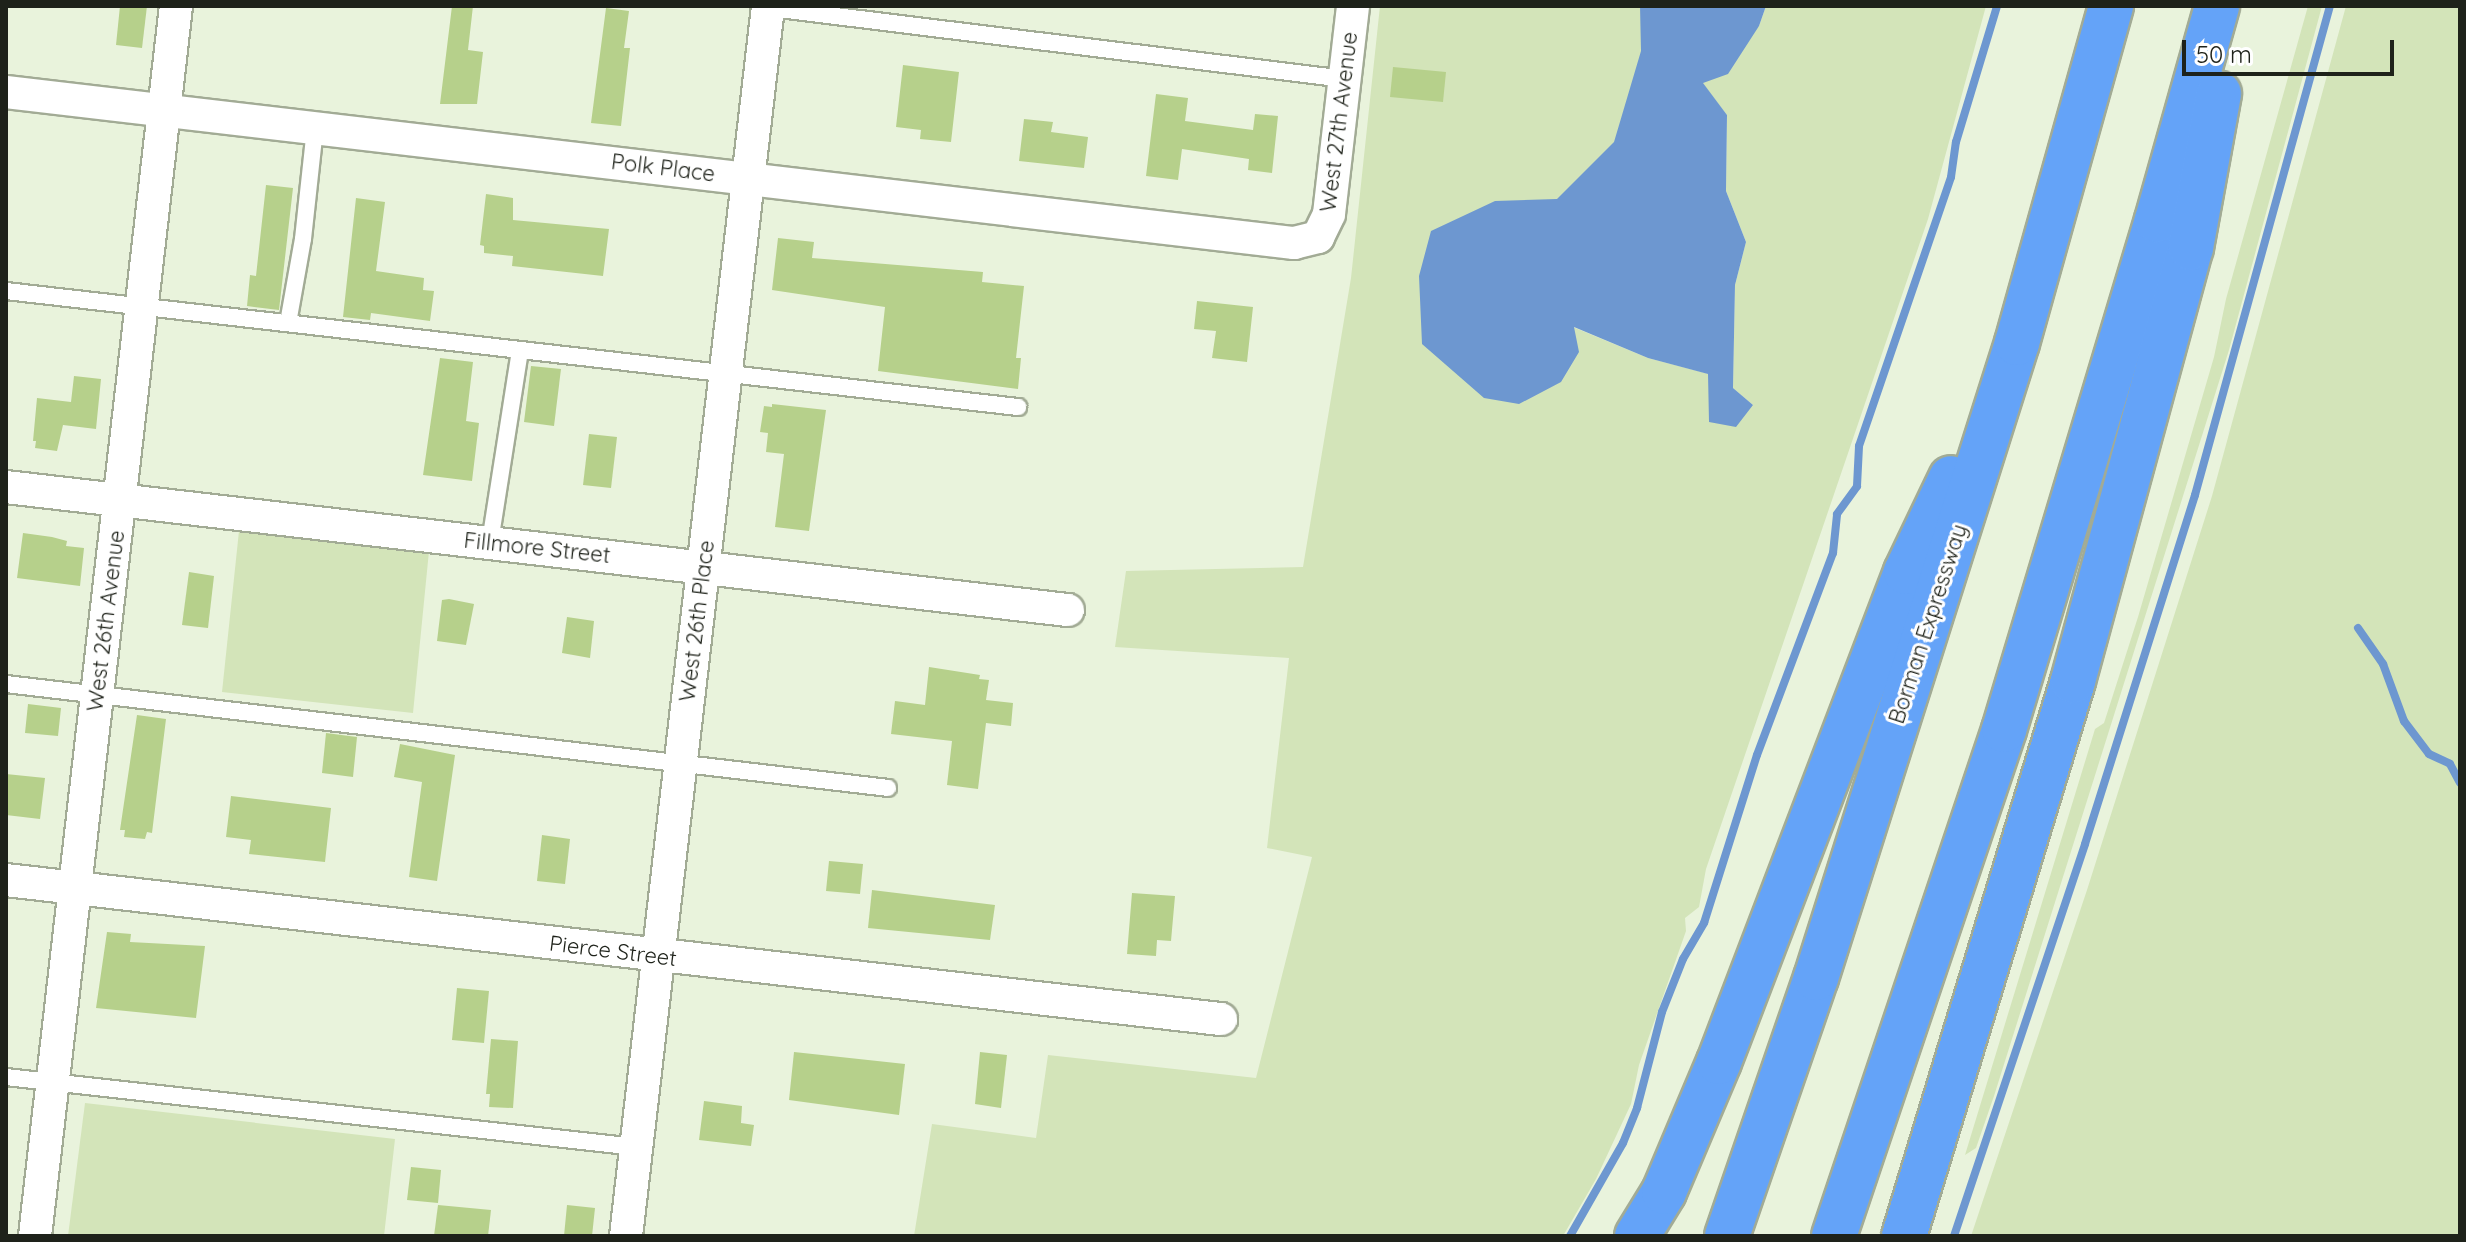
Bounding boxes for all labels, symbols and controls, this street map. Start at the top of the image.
scale bar [2186,24,2398,74]
street label: West 27th Avenue [1315,30,1363,214]
text: 50 m [2196,39,2252,69]
street label: Polk Place [610,149,716,187]
street label: Borman Expressway [1883,521,1973,727]
street label: Fillmore Street [462,527,612,569]
street label: West 26th Avenue [82,529,130,713]
street label: West 26th Place [674,539,720,703]
street label: Pierce Street [548,930,678,972]

